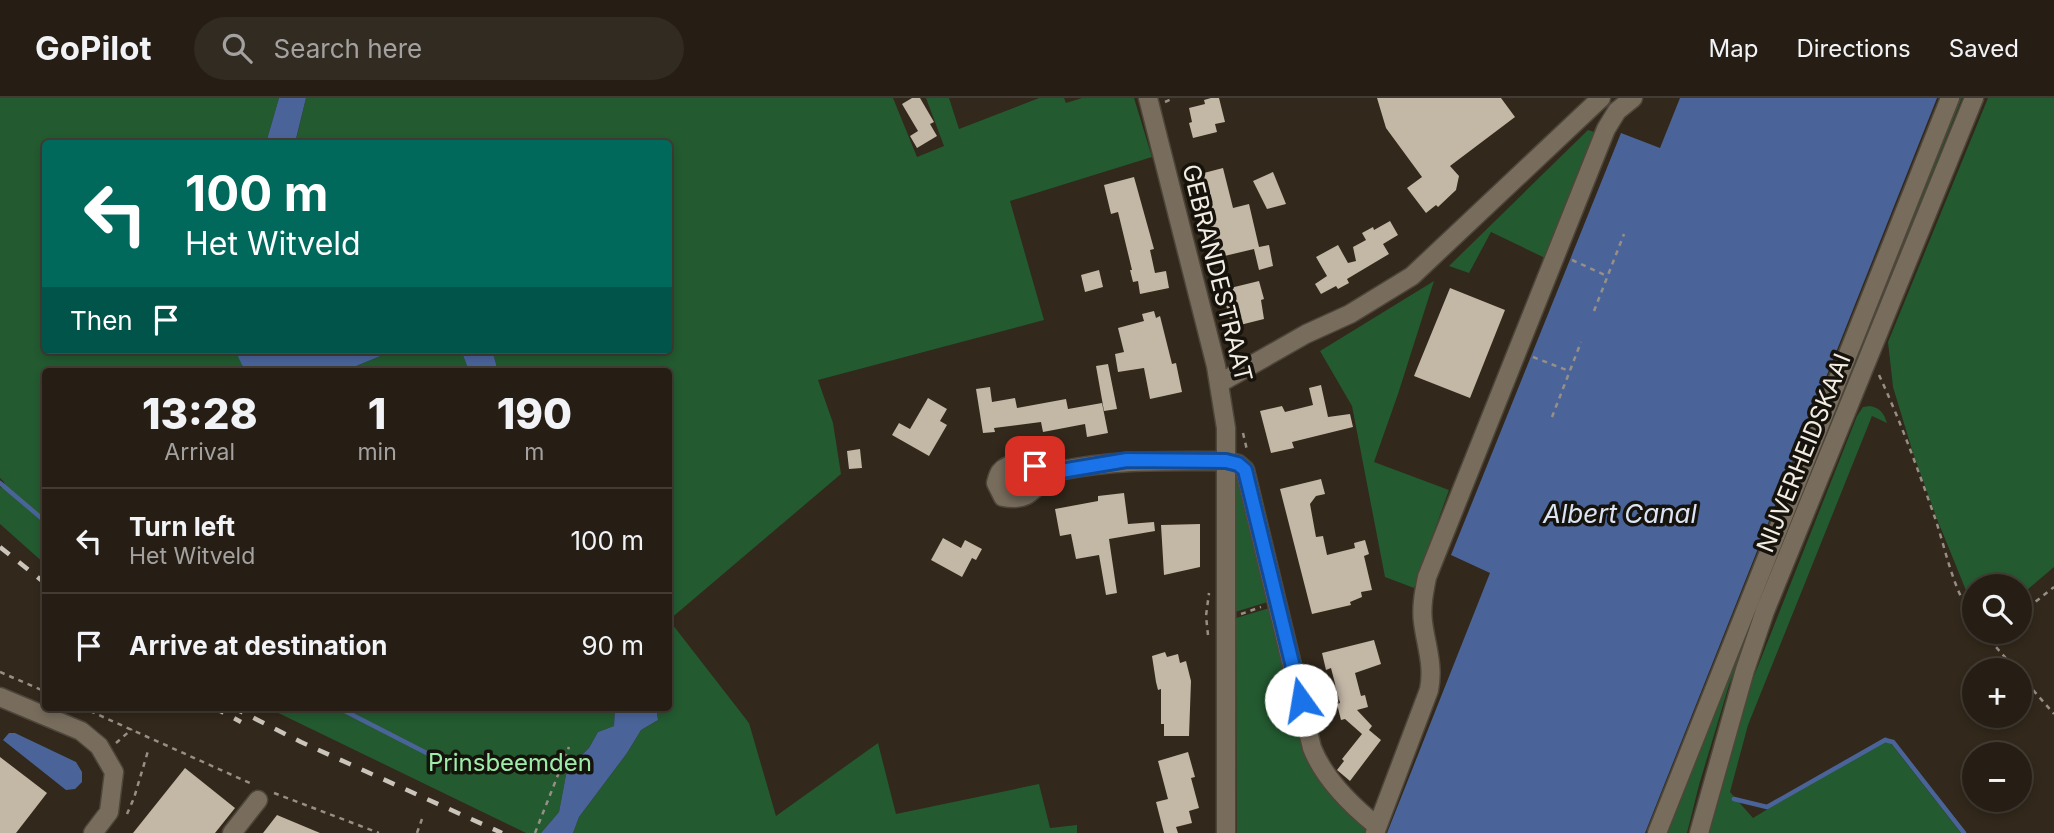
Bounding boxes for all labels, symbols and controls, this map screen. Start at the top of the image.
search box [194,17,684,80]
text: GoPilot [35,28,152,68]
icon: search [218,29,256,67]
text: Search here [274,33,422,64]
text: Map [1709,34,1758,63]
text: Directions [1796,34,1911,63]
text: Saved [1949,34,2019,63]
street label: GEBRANDESTRAAT [1176,161,1259,385]
text: 100 m [185,164,329,223]
icon: left [70,168,161,259]
text: Het Witveld [185,224,361,263]
icon: arrive [147,301,185,339]
text: Then [70,305,133,336]
street label: NIJVERHEIDSKAAI [1750,349,1857,557]
text: 13:28 [142,388,258,439]
text: 1 [368,388,386,439]
text: 190 [497,388,572,439]
pin [1005,436,1065,496]
text: Arrival [164,438,235,466]
text: min [357,438,397,466]
text: m [524,438,544,466]
icon: arrive [1016,447,1054,485]
water label: Albert Canal [1542,498,1698,529]
text: Turn left [129,511,235,542]
icon: left [70,522,108,560]
text: 100 m [571,525,644,556]
text: Het Witveld [129,542,255,570]
map controls [1962,574,2032,812]
button: search [1962,574,2032,644]
icon: arrive [70,627,108,665]
text: Arrive at destination [129,630,388,661]
text: 90 m [581,630,644,661]
button: + [1962,658,2032,728]
position arrow [1264,663,1338,737]
button: − [1962,742,2032,812]
park label: Prinsbeemden [428,748,592,777]

